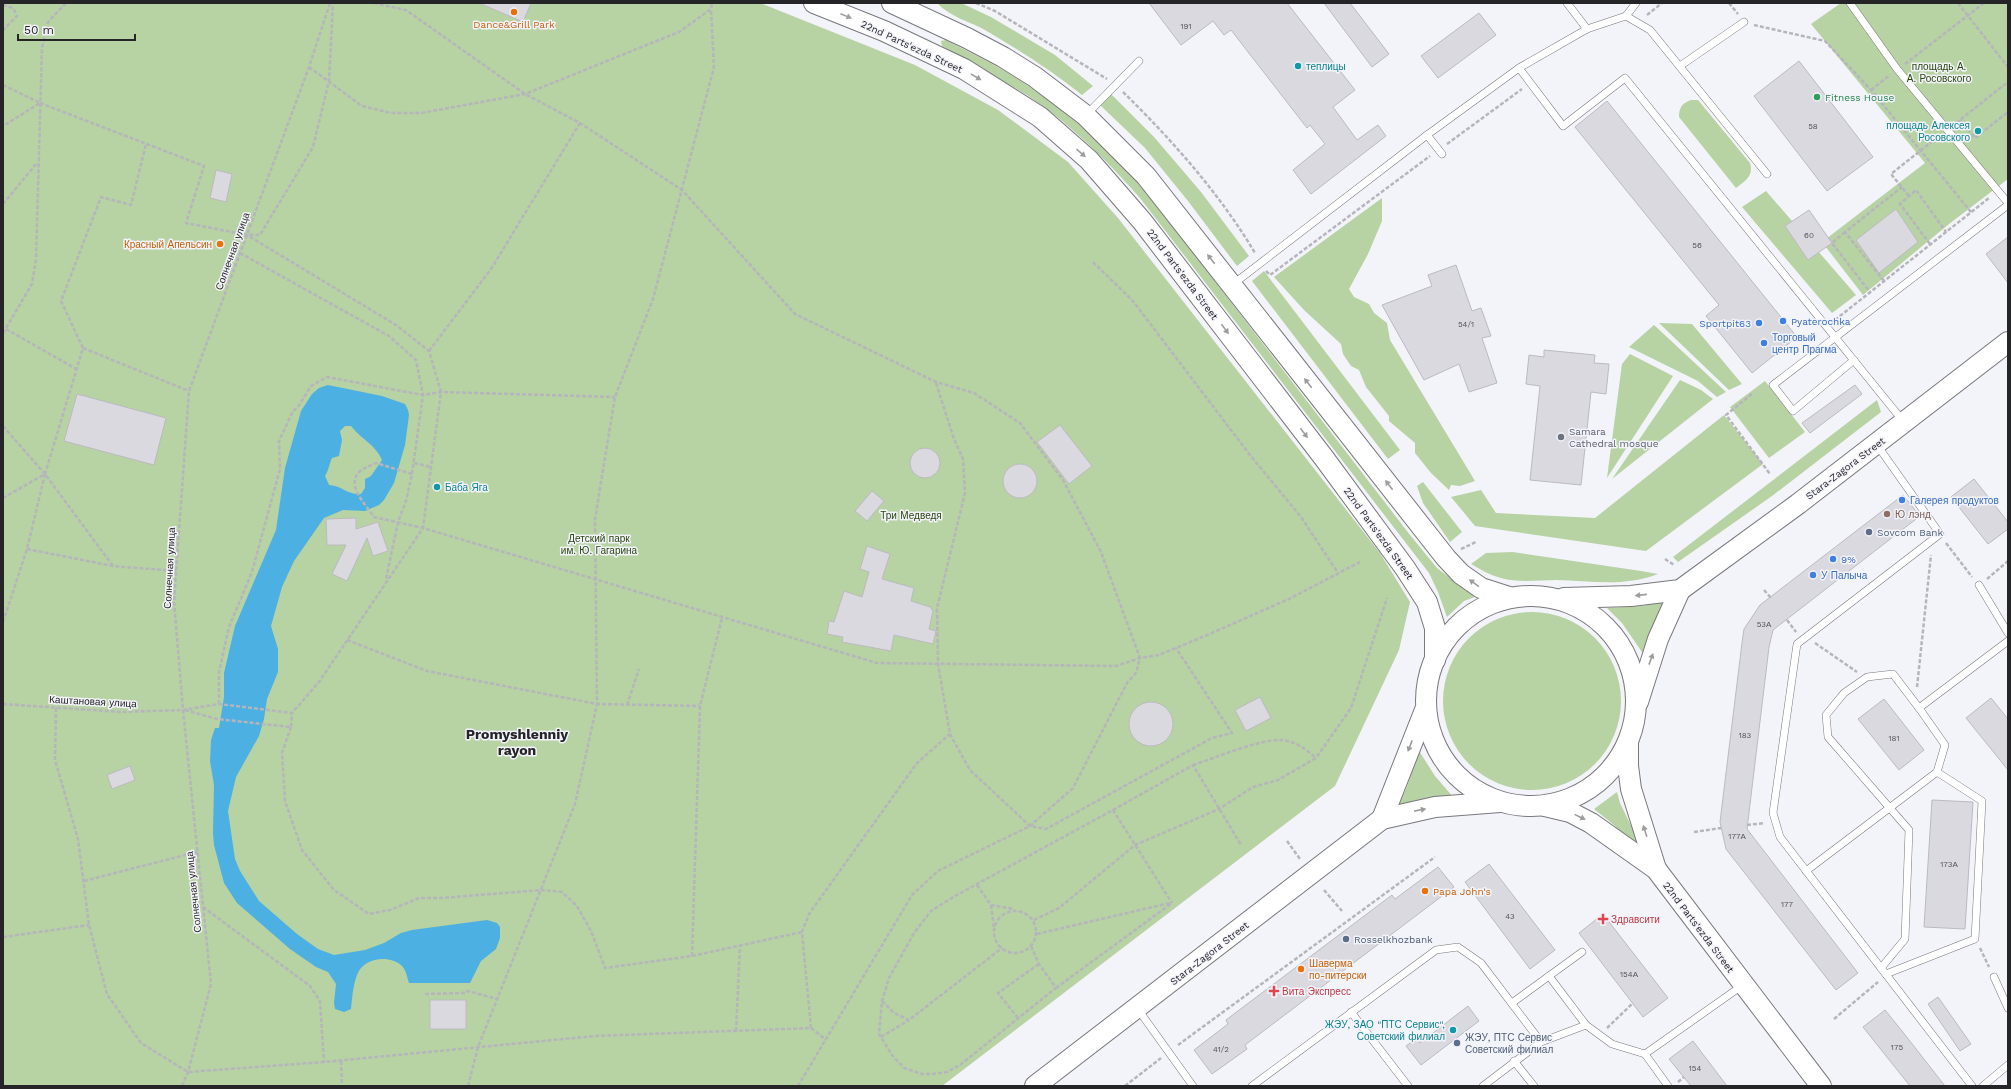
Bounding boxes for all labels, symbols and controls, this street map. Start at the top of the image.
marker: Dance&Grill Park [509,7,519,17]
one-way arrow [841,13,853,19]
scale bar [18,16,135,42]
street label: 22nd Parts'ezda Street [859,18,965,75]
place label: Dance&Grill Park [473,19,555,30]
house number: 191 [1180,22,1192,31]
text: 50 m [24,23,54,37]
marker: теплицы [1293,61,1303,71]
place label: теплицы [1306,61,1346,72]
park label: площадь А. А. Росовского [1907,61,1972,84]
one-way arrow [970,73,982,80]
marker: Fitness House [1812,92,1822,102]
place label: Fitness House [1825,92,1895,103]
place label: площадь Алексея Росовского [1886,120,1970,143]
house number: 58 [1808,122,1818,131]
marker: площадь Алексея Росовского [1973,126,1983,136]
one-way arrow [1076,149,1086,158]
street label: Солнечная улица [213,210,252,291]
street label: 22nd Parts'ezda Street [1145,227,1221,322]
house number: 60 [1804,231,1814,240]
place label: Красный Апельсин [124,239,212,250]
marker: Красный Апельсин [215,239,225,249]
house number: 56 [1692,241,1702,250]
one-way arrow [1206,253,1215,264]
marker: Pyaterochka [1778,316,1788,326]
place label: Pyaterochka [1791,316,1851,327]
place label: Sportpit63 [1699,318,1751,329]
marker: Sportpit63 [1754,318,1764,328]
house number: 54/1 [1458,320,1474,329]
one-way arrow [1221,324,1229,335]
place label: Торговый центр Прагма [1772,332,1837,355]
marker: Торговый центр Прагма [1759,338,1769,348]
one-way arrow [1304,378,1313,389]
place label: Samara Cathedral mosque [1569,426,1659,449]
one-way arrow [1300,427,1309,438]
marker: Samara Cathedral mosque [1556,432,1566,442]
street label: Stara-Zagora Street [1803,435,1888,502]
one-way arrow [1384,480,1393,491]
marker: Баба Яга [432,482,442,492]
place label: Баба Яга [445,482,488,493]
street label: 22nd Parts'ezda Street [1342,485,1416,582]
marker: Галерея продуктов [1897,495,1907,505]
place label: Галерея продуктов [1910,495,1999,506]
marker: Ю лэнд [1882,509,1892,519]
place label: Ю лэнд [1895,509,1931,520]
park label: Три Медведя [880,510,942,521]
street label: Солнечная улица [162,526,177,609]
marker: Sovcom Bank [1864,527,1874,537]
place label: Sovcom Bank [1877,527,1944,538]
park label: Детский парк им. Ю. Гагарина [561,533,638,556]
marker: 9% [1828,554,1838,564]
place label: 9% [1841,554,1856,565]
marker: У Палыча [1808,570,1818,580]
place label: У Палыча [1821,570,1868,581]
one-way arrow [1468,579,1479,587]
one-way arrow [1635,592,1647,598]
house number: 53А [1757,620,1772,629]
one-way arrow [1649,652,1655,664]
street label: Каштановая улица [49,694,137,709]
district label: Promyshlenniy rayon [466,726,568,758]
house number: 183 [1739,731,1752,740]
house number: 181 [1888,734,1900,743]
one-way arrow [1407,740,1413,752]
one-way arrow [1413,806,1426,812]
one-way arrow [1574,814,1586,820]
one-way arrow [1642,825,1648,837]
house number: 177А [1728,832,1746,841]
street label: Солнечная улица [184,850,203,933]
house number: 173А [1940,860,1958,869]
street label: 22nd Parts'ezda Street [1661,880,1737,975]
marker: Papa John's [1420,886,1430,896]
place label: Papa John's [1433,886,1491,897]
house number: 177 [1781,900,1794,909]
house number: 43 [1505,912,1515,921]
marker: Здравсити [1598,914,1608,924]
place label: Здравсити [1611,914,1660,925]
street label: Stara-Zagora Street [1168,919,1251,987]
marker: Rosselkhozbank [1341,934,1351,944]
place label: Rosselkhozbank [1354,934,1433,945]
place label: Шаверма по-питерски [1309,958,1367,981]
marker: Шаверма по-питерски [1296,964,1306,974]
house number: 154А [1620,970,1639,979]
marker: Вита Экспресс [1269,986,1279,996]
place label: Вита Экспресс [1282,986,1351,997]
place label: ЖЭУ, ЗАО "ПТС Сервис", Советский филиал [1325,1019,1445,1042]
marker: ЖЭУ, ЗАО "ПТС Сервис", Советский филиал [1448,1025,1458,1035]
place label: ЖЭУ, ПТС Сервис Советский филиал [1465,1032,1553,1055]
marker: ЖЭУ, ПТС Сервис Советский филиал [1452,1038,1462,1048]
house number: 175 [1891,1043,1903,1052]
house number: 41/2 [1213,1045,1229,1054]
house number: 154 [1689,1064,1701,1073]

